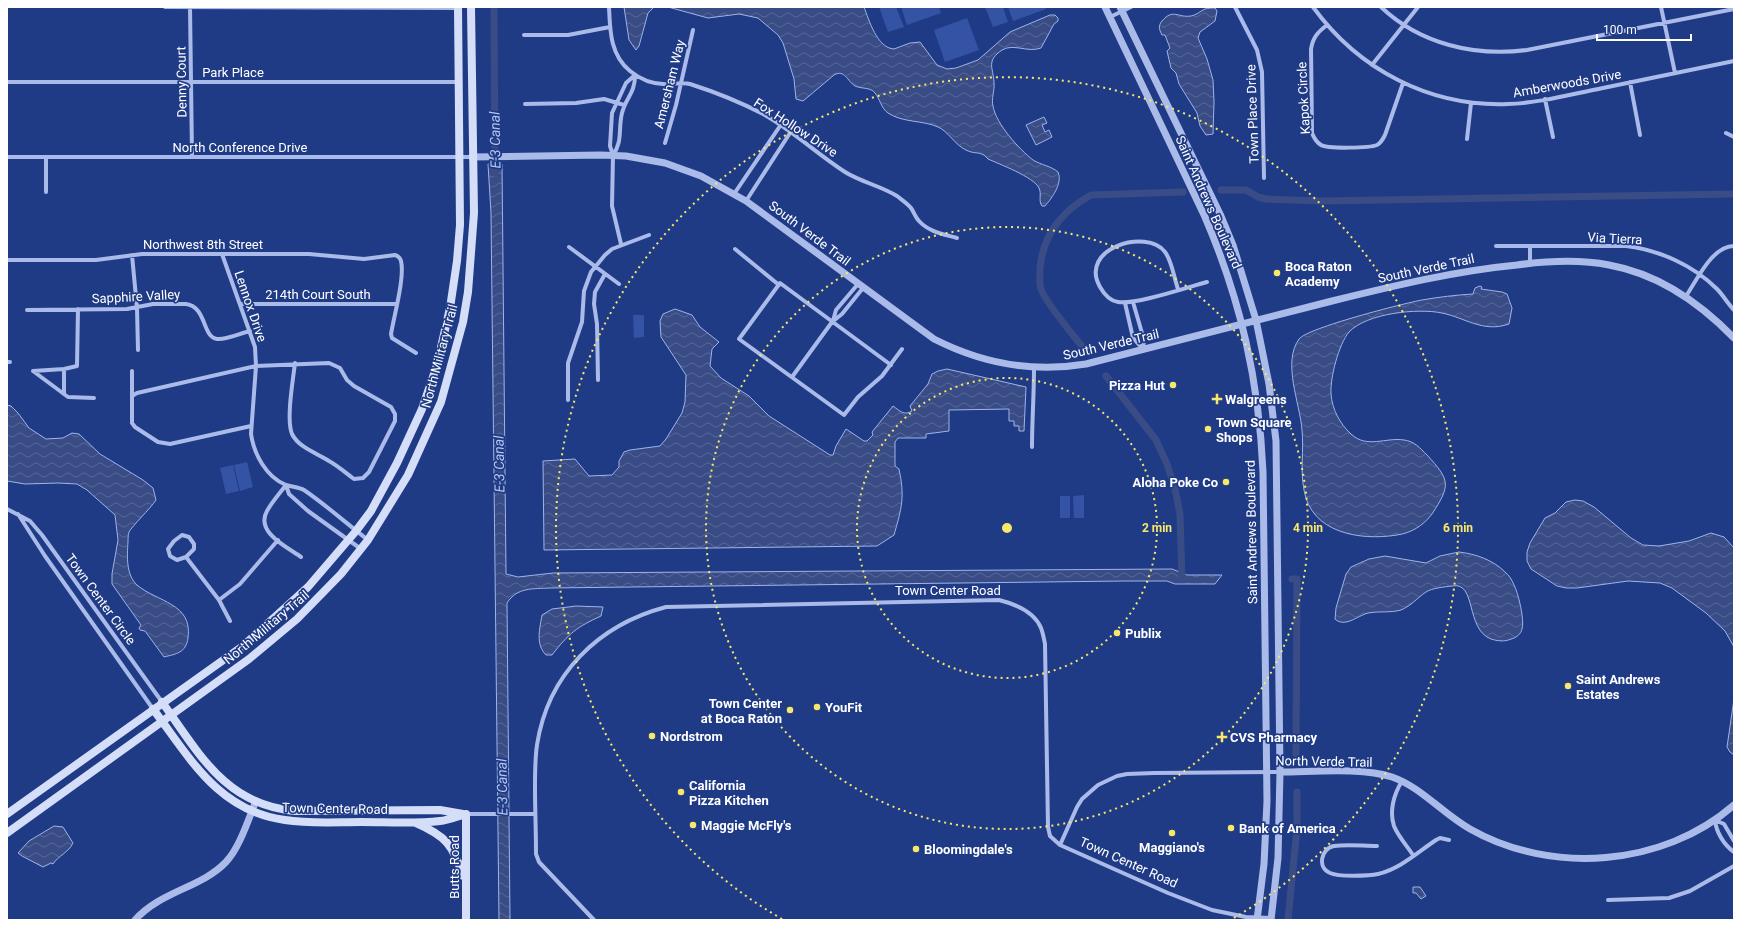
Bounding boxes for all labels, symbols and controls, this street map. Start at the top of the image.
scale bar [1597,16,1691,42]
text: 100 m [1603,23,1637,37]
street label: Amersham Way [651,38,688,130]
street label: Denny Court [173,46,190,118]
street label: Kapok Circle [1294,61,1313,135]
street label: Town Place Drive [1243,64,1262,164]
street label: Park Place [202,65,264,80]
street label: Amberwoods Drive [1512,67,1622,100]
street label: Fox Hollow Drive [751,95,840,160]
water label: E-3 Canal [486,111,503,169]
street label: Saint Andrews Boulevard [1172,133,1245,271]
street label: North Conference Drive [173,140,308,155]
street label: South Verde Trail [766,198,853,269]
street label: Via Tierra [1587,230,1643,247]
street label: Northwest 8th Street [143,237,263,252]
street label: South Verde Trail [1377,251,1476,286]
place label: Boca Raton Academy [1285,259,1352,289]
marker: Boca Raton Academy [1272,268,1282,278]
street label: Lennox Drive [231,269,270,344]
street label: Sapphire Valley [91,287,181,306]
street label: 214th Court South [265,287,371,302]
street label: North Military Trail [418,303,461,410]
street label: South Verde Trail [1062,326,1161,363]
place label: Pizza Hut [1109,378,1166,393]
marker: Pizza Hut [1168,380,1178,390]
place label: Walgreens [1225,392,1287,407]
marker: Walgreens [1212,394,1222,404]
place label: Town Square Shops [1216,415,1292,445]
marker: Town Square Shops [1203,424,1213,434]
water label: E-3 Canal [490,435,507,493]
street label: Saint Andrews Boulevard [1243,460,1260,604]
place label: Aloha Poke Co [1132,475,1218,490]
marker: Aloha Poke Co [1221,477,1231,487]
centre of rings [1000,521,1014,535]
text: 2 min [1142,521,1172,535]
text: 4 min [1293,521,1323,535]
text: 6 min [1443,521,1473,535]
street label: Town Center Circle [63,551,139,648]
street label: Town Center Road [895,583,1001,598]
street label: North Military Trail [221,587,312,667]
place label: Publix [1125,626,1162,641]
marker: Publix [1112,628,1122,638]
place label: Saint Andrews Estates [1576,672,1661,702]
marker: Saint Andrews Estates [1563,681,1573,691]
place label: Town Center at Boca Raton [701,696,782,726]
place label: YouFit [825,700,863,715]
marker: YouFit [812,702,822,712]
marker: Town Center at Boca Raton [785,705,795,715]
place label: Nordstrom [660,729,723,744]
place label: CVS Pharmacy [1230,730,1318,745]
marker: Nordstrom [647,731,657,741]
marker: CVS Pharmacy [1217,732,1227,742]
street label: North Verde Trail [1275,753,1373,770]
water label: E-3 Canal [493,758,510,816]
place label: California Pizza Kitchen [689,778,769,808]
marker: California Pizza Kitchen [676,787,686,797]
street label: Town Center Road [282,800,388,817]
place label: Maggie McFly's [701,818,792,833]
marker: Maggie McFly's [688,820,698,830]
place label: Bank of America [1239,821,1336,836]
marker: Bank of America [1226,823,1236,833]
marker: Maggiano's [1167,828,1177,838]
street label: Town Center Road [1077,834,1180,891]
street label: Butts Road [447,835,462,899]
place label: Maggiano's [1139,840,1205,855]
place label: Bloomingdale's [924,842,1013,857]
marker: Bloomingdale's [911,844,921,854]

